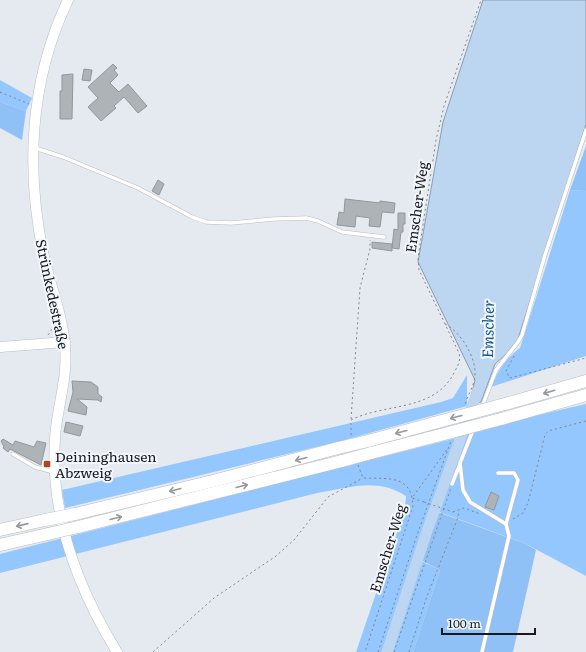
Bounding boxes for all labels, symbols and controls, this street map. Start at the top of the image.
street label: Emscher-Weg [400,160,432,254]
street label: Strünkedestraße [32,237,74,351]
water label: Emscher [475,300,499,358]
one-way arrow [542,389,555,396]
one-way arrow [450,414,463,421]
one-way arrow [395,429,408,436]
place label: Deininghausen Abzweig [55,446,157,482]
one-way arrow [295,455,308,463]
marker: Deininghausen Abzweig [42,459,52,469]
one-way arrow [235,482,248,490]
one-way arrow [169,487,182,495]
street label: Emscher-Weg [364,501,410,595]
one-way arrow [109,513,122,521]
one-way arrow [16,522,29,530]
scale bar [442,610,535,636]
text: 100 m [448,614,481,632]

